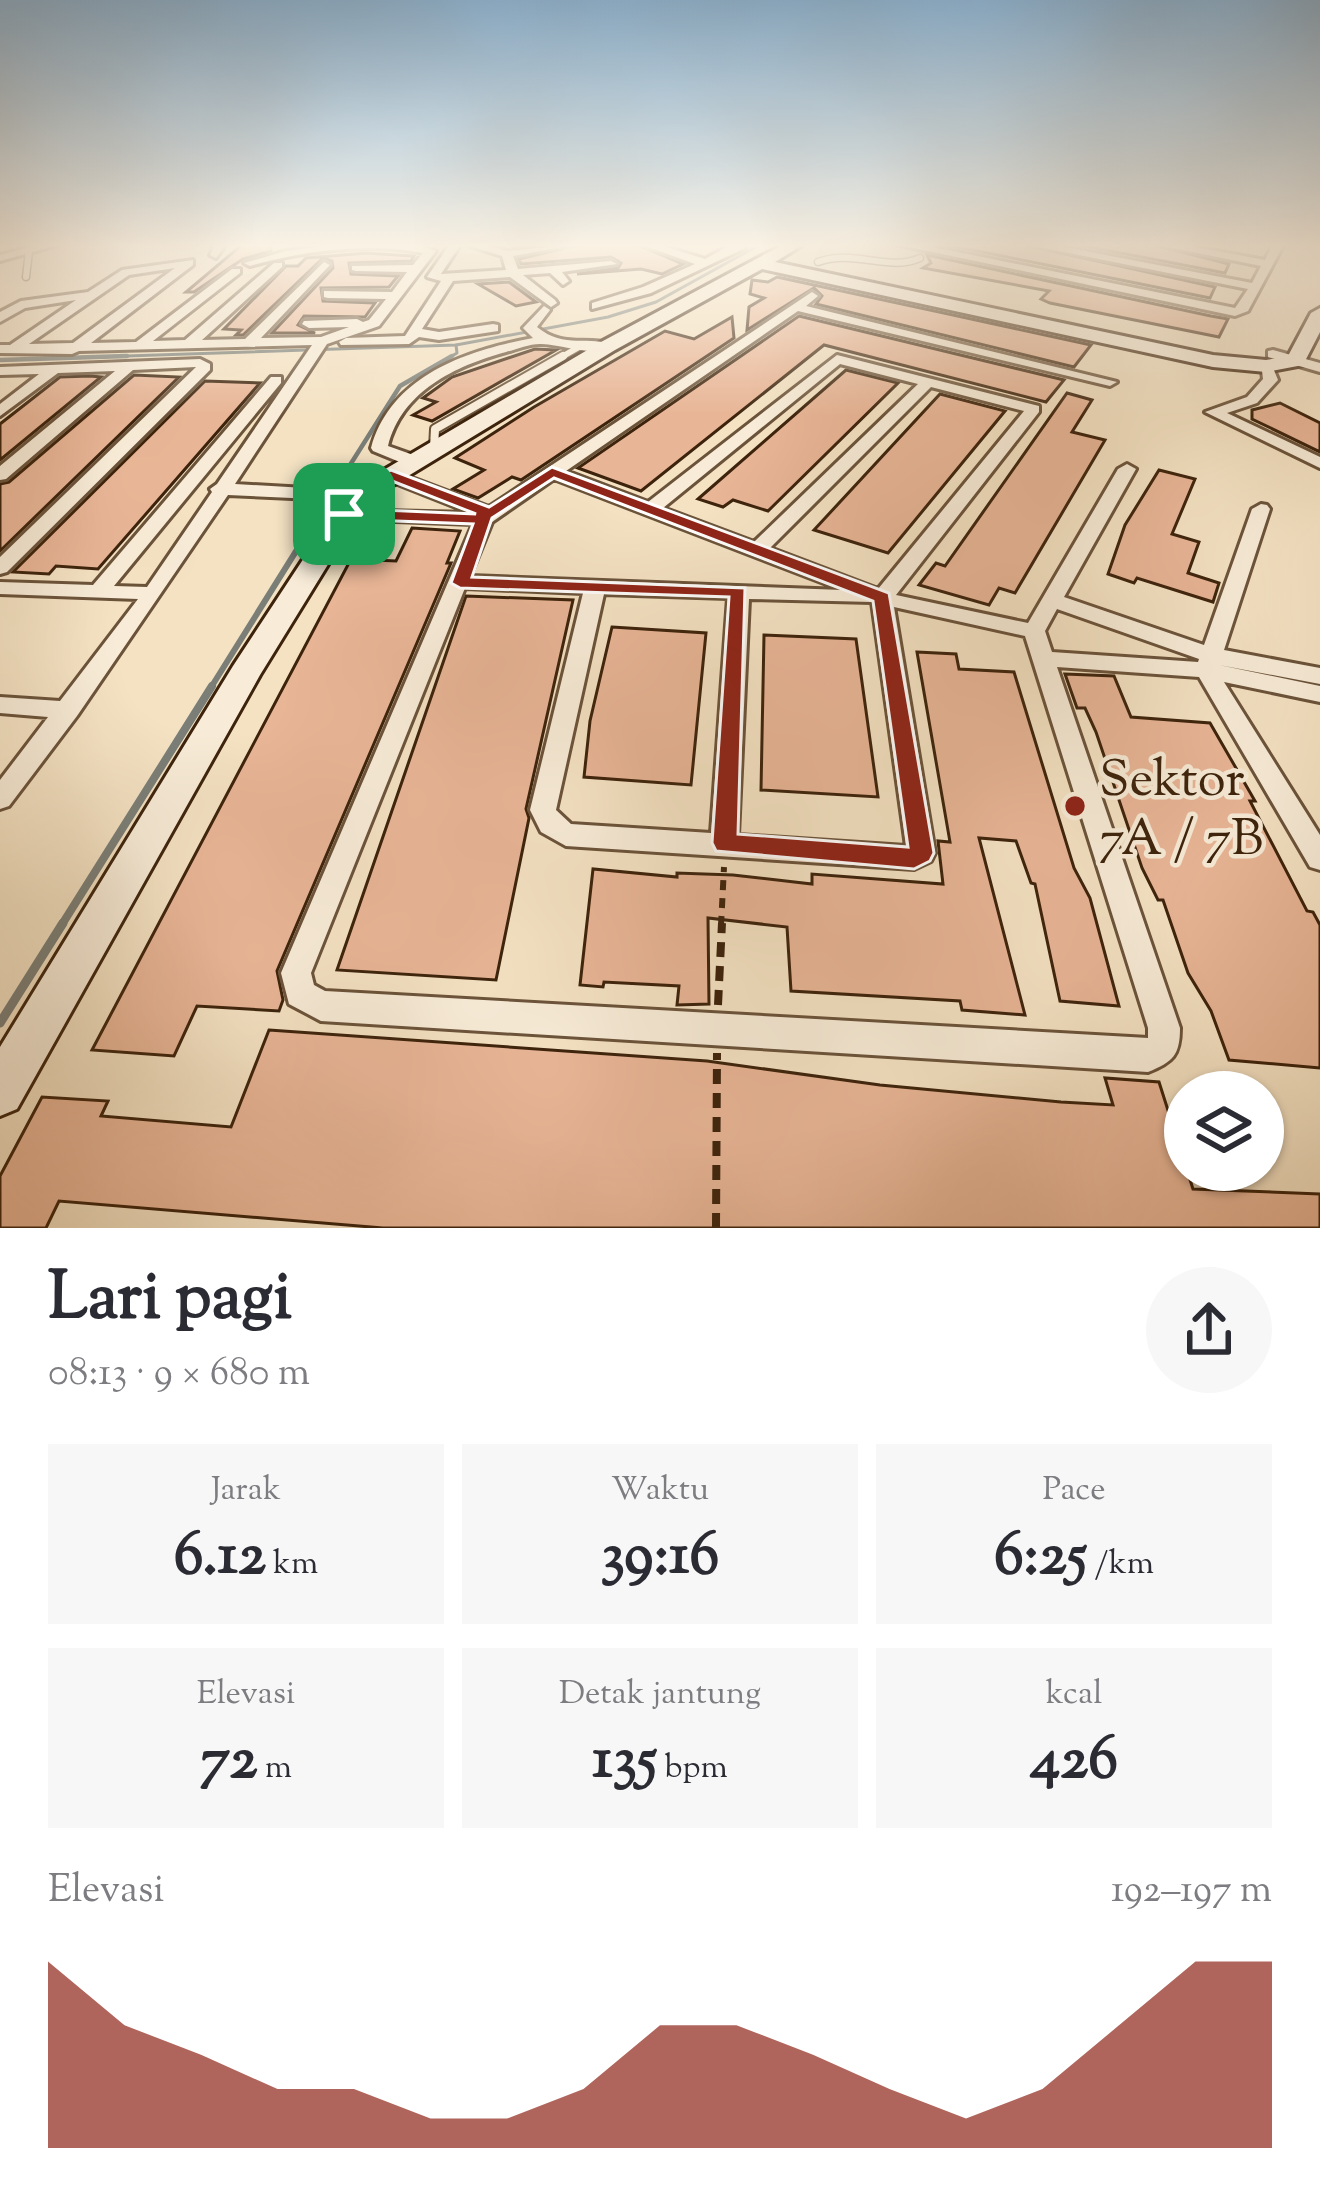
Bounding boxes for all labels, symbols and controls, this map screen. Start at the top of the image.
pin [293,463,395,565]
icon: arrive [311,481,377,547]
place label: Sektor 7A / 7B [1099,746,1263,878]
marker: Sektor 7A / 7B [1062,793,1088,819]
map controls [1164,1071,1284,1191]
button: layers [1164,1071,1284,1191]
text: Lari pagi [48,1254,292,1349]
button: share [1146,1267,1272,1393]
text: 08:13 · 9 × 680 m [48,1347,310,1403]
text: Jarak [211,1467,281,1515]
text: Waktu [611,1467,709,1515]
text: Pace [1042,1467,1106,1515]
text: 6.12 [174,1515,266,1602]
text: 39:16 [601,1515,719,1602]
text: 6:25 [994,1515,1087,1602]
text: km [266,1541,318,1589]
text: /km [1087,1541,1154,1589]
text: Elevasi [197,1671,295,1719]
text: Detak jantung [559,1671,761,1719]
text: kcal [1046,1671,1102,1719]
text: 72 [200,1719,258,1806]
text: 135 [592,1719,657,1806]
text: 426 [1030,1719,1118,1806]
text: m [258,1745,292,1793]
text: bpm [657,1745,728,1793]
text: Elevasi [48,1864,164,1920]
text: 192–197 m [1111,1864,1272,1920]

